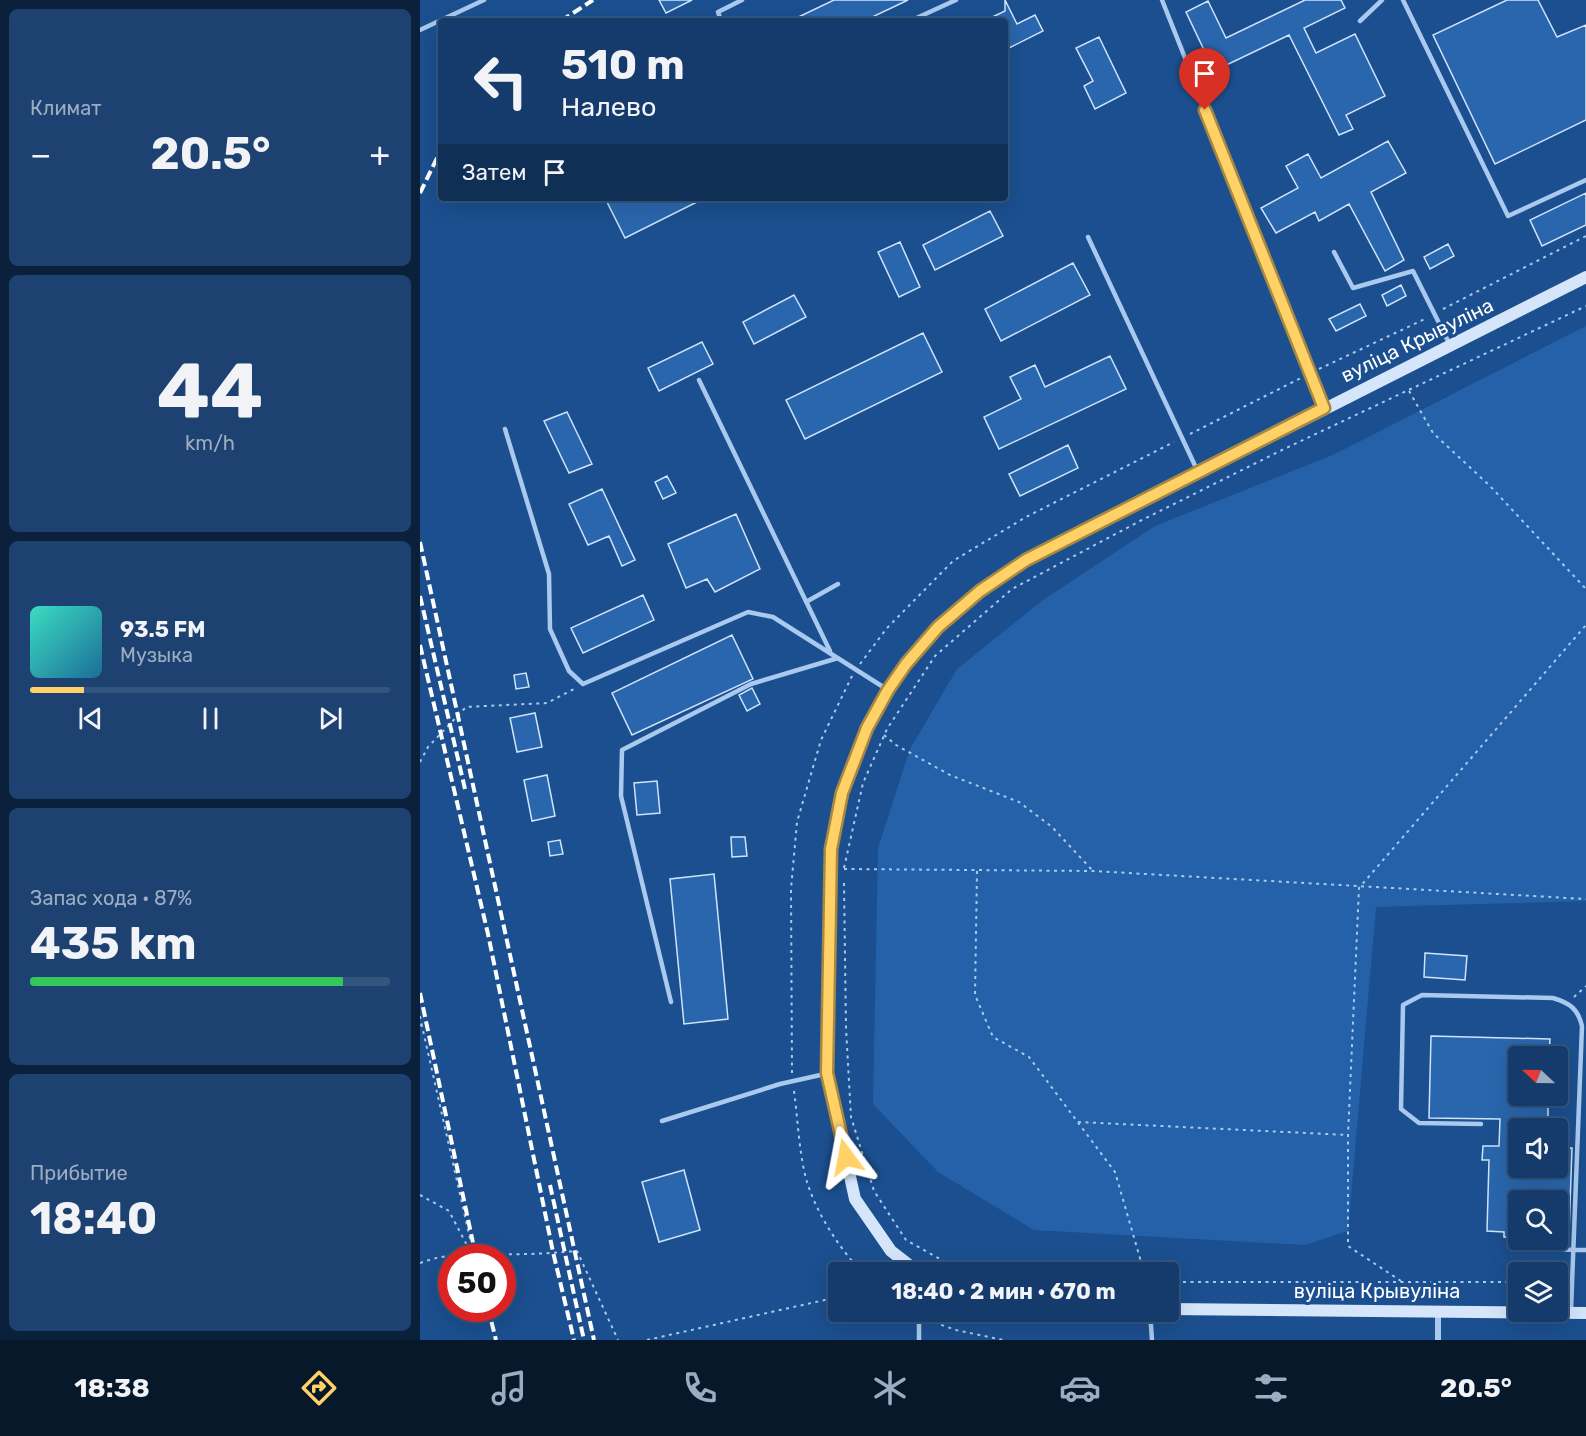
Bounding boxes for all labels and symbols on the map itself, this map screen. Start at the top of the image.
pin [1179,48,1230,110]
street label: вуліца Крывуліна [1337,293,1497,387]
north arrow [1508,1046,1568,1106]
position arrow [814,1125,878,1189]
speed limit sign: 50 [438,1244,516,1322]
street label: вуліца Крывуліна [1294,1279,1460,1303]

